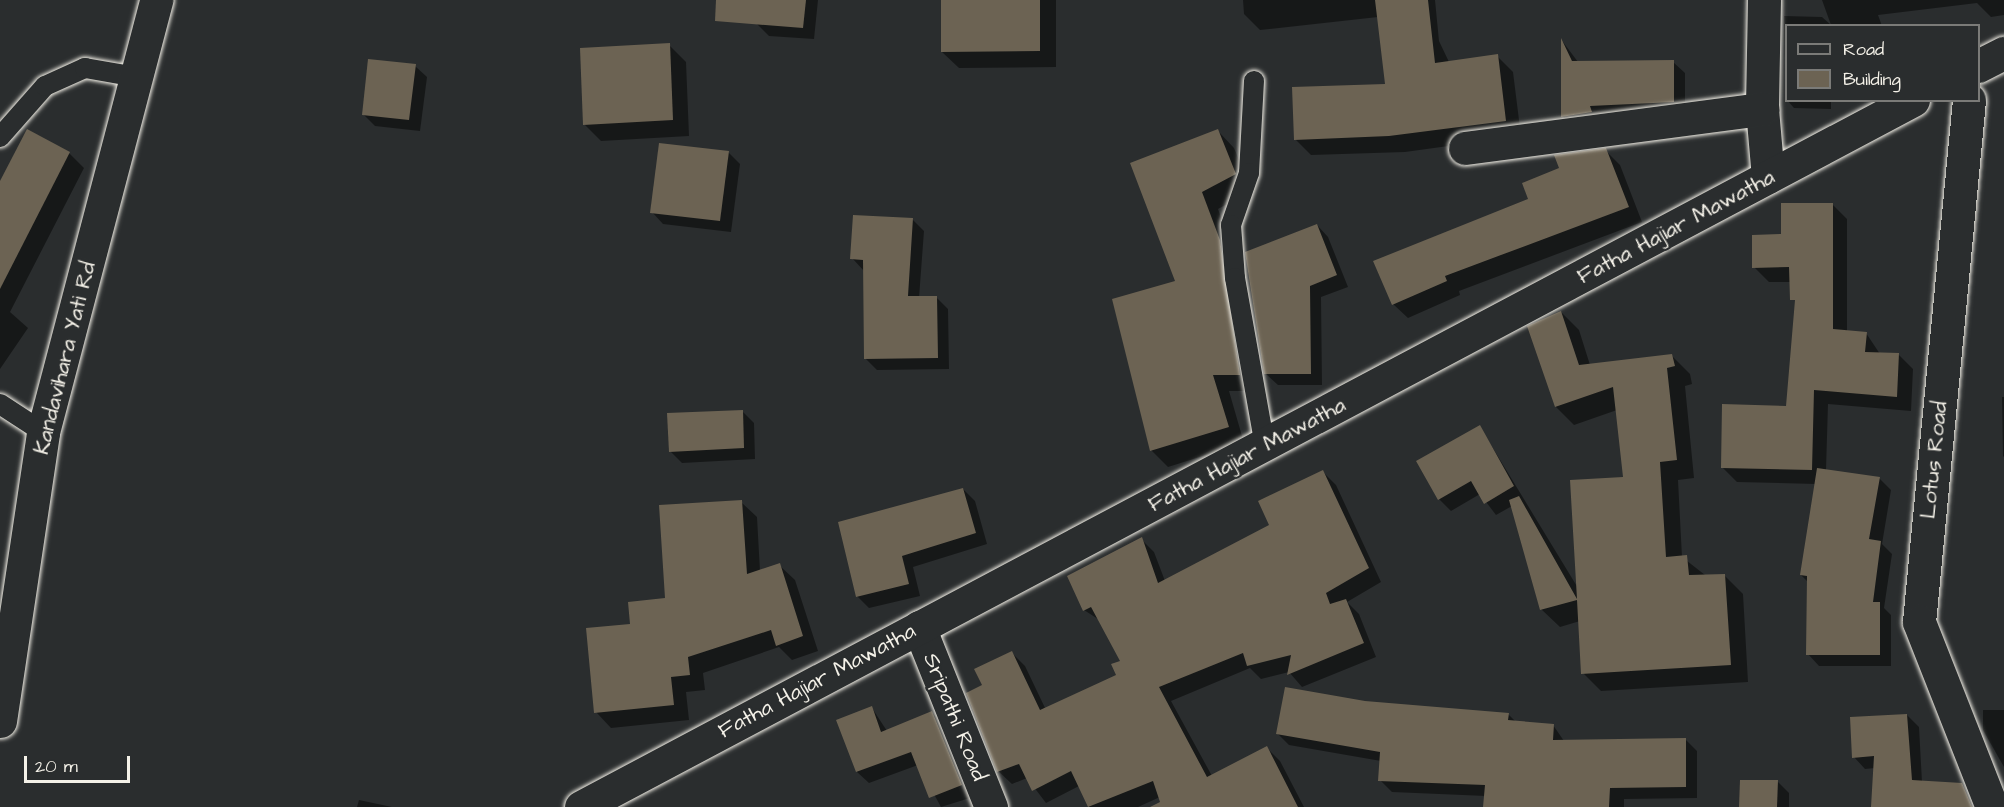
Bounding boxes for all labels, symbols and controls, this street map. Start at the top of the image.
legend [1785,24,1980,102]
text: Road [1843,37,1884,62]
text: Building [1843,67,1901,92]
street label: Fatha Hajiar Mawatha [1573,164,1779,290]
street label: Kandavihara Yati Rd [28,259,102,457]
street label: Fatha Hajiar Mawatha [1144,392,1350,518]
street label: Lotus Road [1915,400,1953,520]
street label: Fatha Hajiar Mawatha [714,618,920,744]
street label: Sripathi Road [917,649,993,785]
scale bar [27,744,134,782]
text: 20 m [35,754,78,779]

